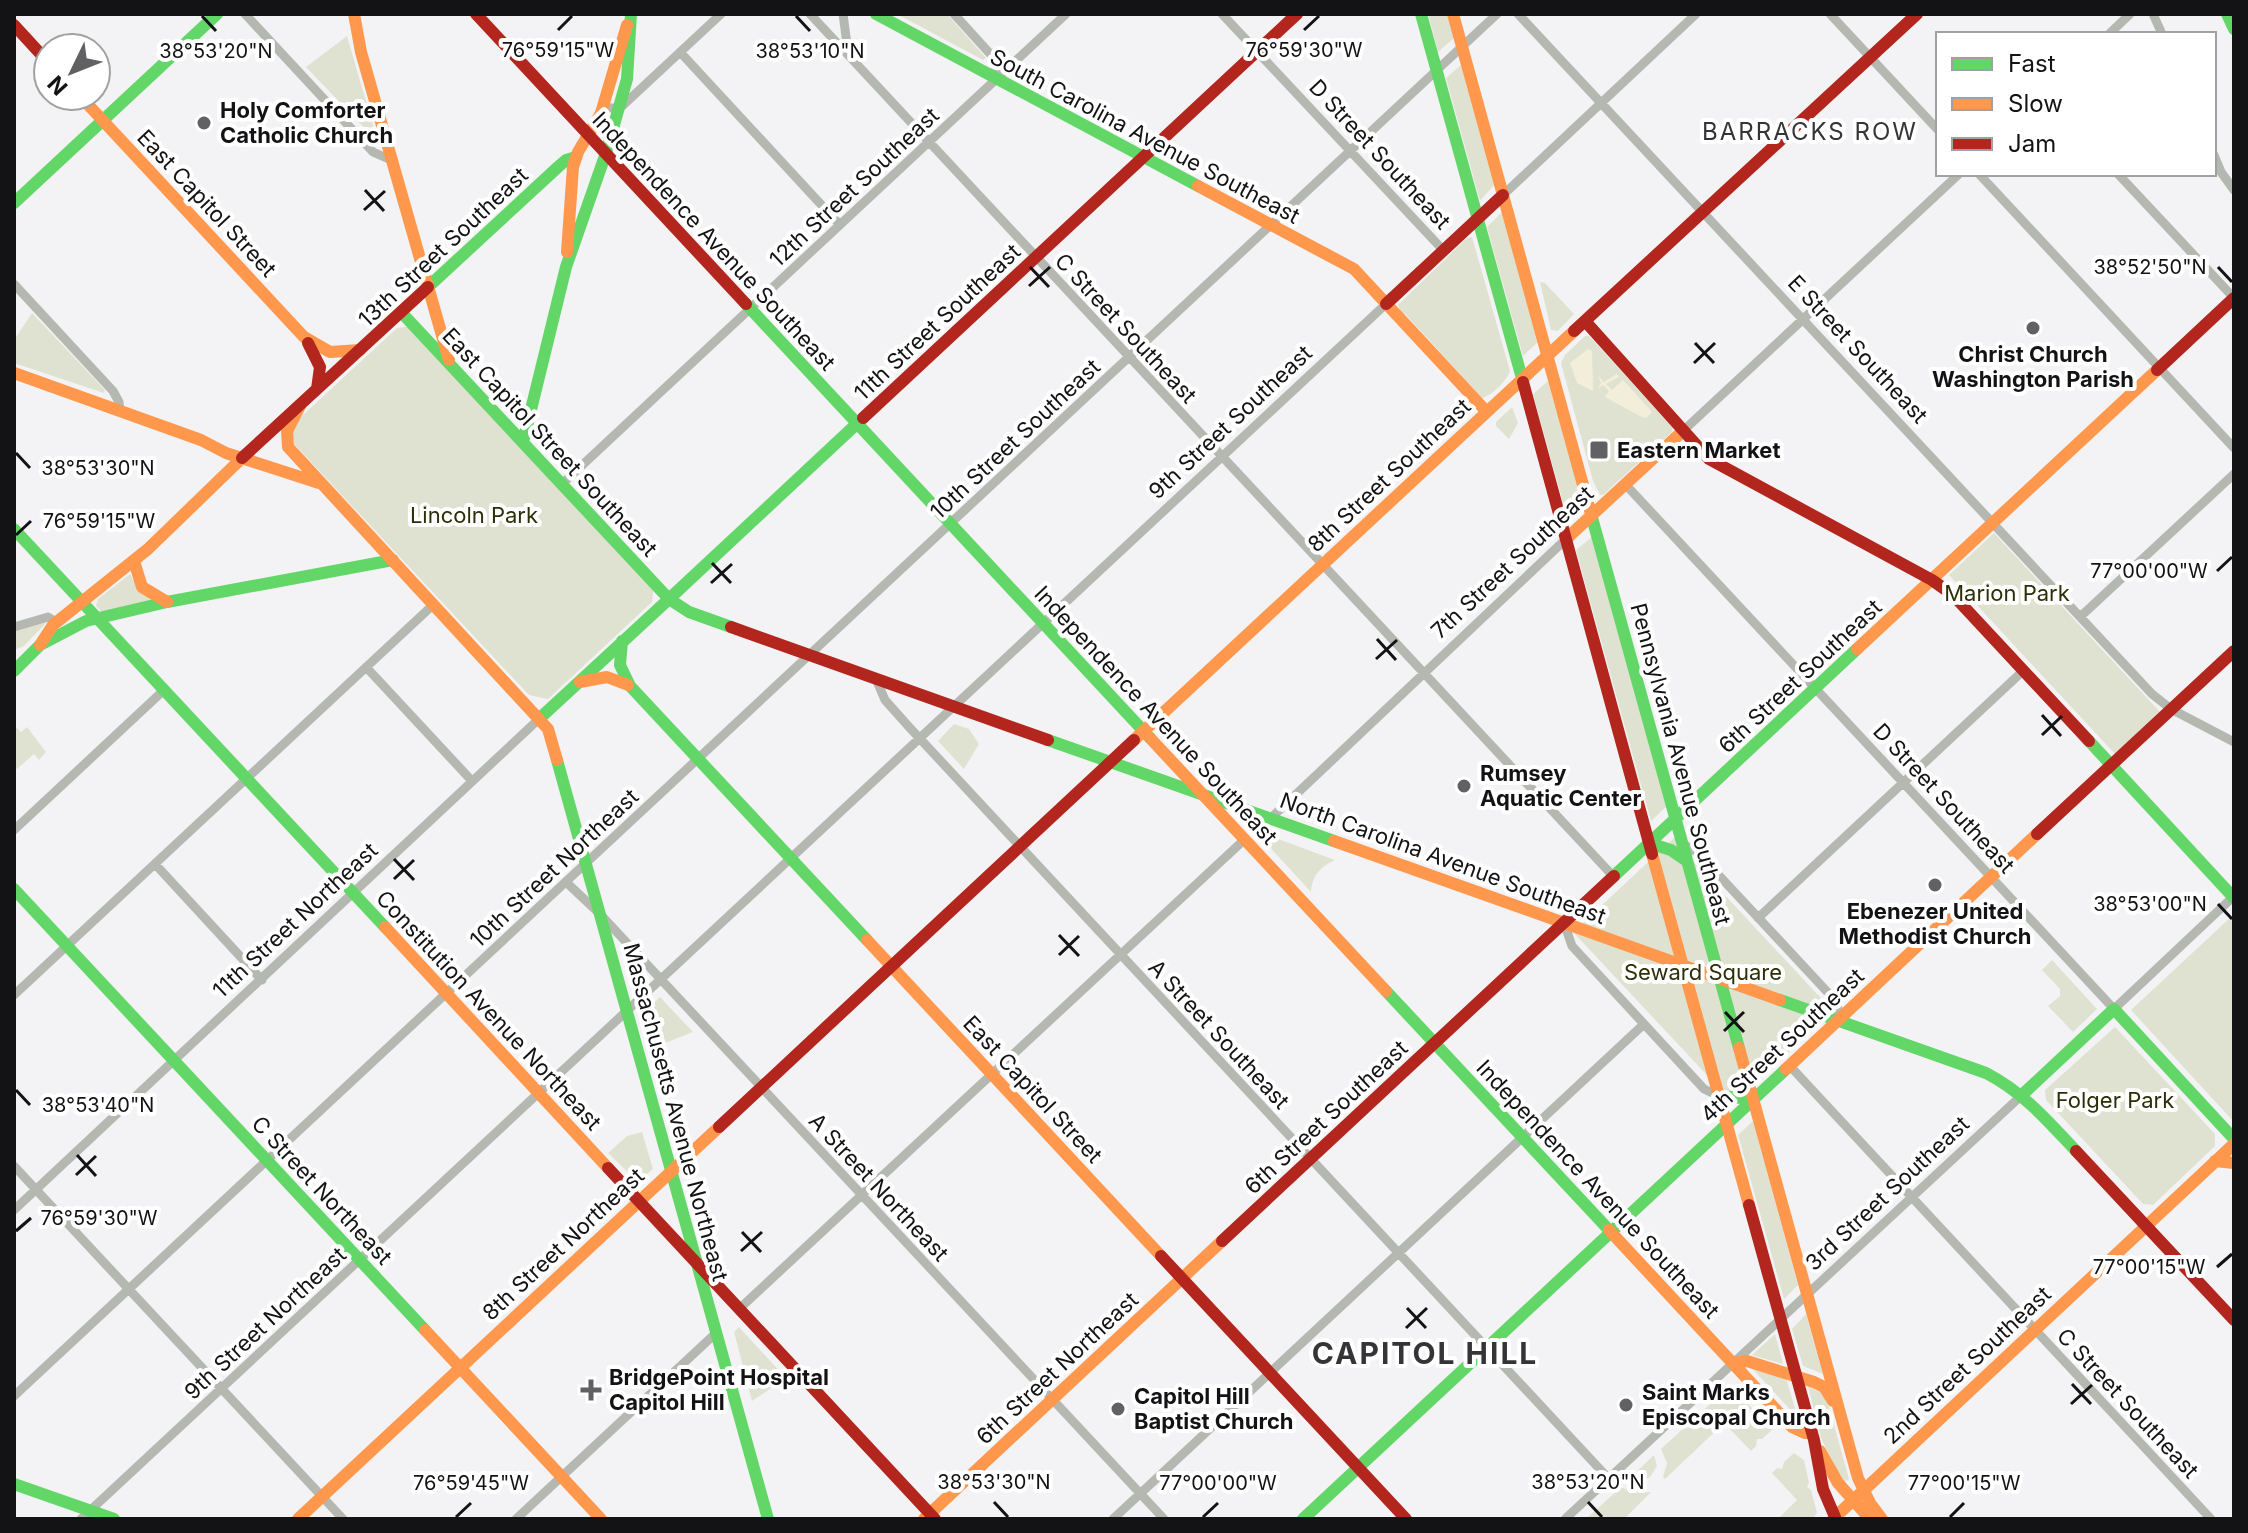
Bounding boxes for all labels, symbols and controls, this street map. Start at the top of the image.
north arrow [32,32,112,112]
legend [1936,32,2216,176]
text: 76°59'15"W [502,38,614,62]
text: 76°59'30"W [1245,38,1363,62]
text: 38°53'20"N [159,39,273,63]
text: 38°53'10"N [755,39,865,63]
street label: South Carolina Avenue Southeast [986,43,1304,229]
text: Fast [2008,49,2056,78]
text: N [42,71,73,101]
street label: D Street Southeast [1304,74,1456,234]
text: Slow [2008,89,2063,118]
place label: Holy Comforter Catholic Church [220,97,393,148]
street label: 12th Street Southeast [764,102,944,272]
street label: Independence Avenue Southeast [587,106,841,376]
marker: Holy Comforter Catholic Church [195,114,213,132]
district label: BARRACKS ROW [1702,117,1918,146]
street label: East Capitol Street [132,124,282,282]
text: Jam [2008,129,2056,158]
street label: 13th Street Southeast [353,162,533,332]
street label: 11th Street Southeast [849,238,1025,406]
street label: C Street Southeast [1050,248,1202,408]
text: 38°52'50"N [2093,255,2207,279]
street label: E Street Southeast [1783,270,1933,428]
marker: Christ Church Washington Parish [2024,319,2042,337]
street label: East Capitol Street Southeast [437,323,663,561]
street label: 9th Street Southeast [1143,340,1317,504]
place label: Christ Church Washington Parish [1932,341,2134,392]
street label: 10th Street Southeast [925,354,1105,524]
street label: 8th Street Southeast [1302,393,1476,557]
place label: Eastern Market [1617,437,1780,463]
marker: Eastern Market [1588,439,1610,461]
text: 38°53'30"N [41,456,155,480]
street label: 7th Street Southeast [1426,480,1598,644]
park label: Lincoln Park [410,502,538,528]
text: 76°59'15"W [43,509,155,533]
text: 77°00'00"W [2090,559,2208,583]
street label: Independence Avenue Southeast [1029,580,1283,850]
park label: Marion Park [1944,580,2070,606]
street label: 6th Street Southeast [1713,594,1887,758]
street label: Pennsylvania Avenue Southeast [1625,600,1737,928]
street label: D Street Southeast [1868,718,2020,878]
place label: Rumsey Aquatic Center [1480,760,1641,811]
marker: Rumsey Aquatic Center [1455,777,1473,795]
street label: 10th Street Northeast [464,783,644,953]
street label: North Carolina Avenue Southeast [1277,787,1609,929]
street label: 11th Street Northeast [207,837,383,1003]
marker: Ebenezer United Methodist Church [1926,876,1944,894]
street label: Constitution Avenue Northeast [371,885,607,1135]
text: 38°53'00"N [2093,892,2207,916]
place label: Ebenezer United Methodist Church [1838,898,2032,949]
street label: Massachusetts Avenue Northeast [618,940,734,1284]
street label: A Street Southeast [1143,954,1295,1114]
park label: Seward Square [1624,959,1782,985]
street label: 4th Street Southeast [1695,963,1869,1127]
street label: East Capitol Street [958,1010,1108,1168]
street label: 6th Street Southeast [1239,1035,1413,1199]
street label: Independence Avenue Southeast [1471,1054,1725,1324]
park label: Folger Park [2056,1087,2174,1113]
text: 38°53'40"N [42,1093,154,1117]
street label: A Street Northeast [804,1108,954,1266]
street label: C Street Northeast [247,1110,397,1270]
street label: 3rd Street Southeast [1800,1110,1974,1276]
street label: 8th Street Northeast [477,1163,649,1325]
text: 76°59'30"W [40,1206,158,1230]
street label: 9th Street Northeast [179,1241,351,1405]
text: 77°00'15"W [2093,1255,2206,1279]
street label: 2nd Street Southeast [1878,1281,2056,1449]
street label: 6th Street Northeast [971,1287,1143,1449]
street label: C Street Southeast [2052,1323,2204,1483]
district label: CAPITOL HILL [1312,1335,1538,1371]
place label: BridgePoint Hospital Capitol Hill [609,1364,829,1415]
marker: BridgePoint Hospital Capitol Hill [580,1379,602,1401]
place label: Saint Marks Episcopal Church [1642,1379,1831,1430]
place label: Capitol Hill Baptist Church [1134,1383,1294,1434]
marker: Saint Marks Episcopal Church [1617,1396,1635,1414]
marker: Capitol Hill Baptist Church [1109,1400,1127,1418]
text: 38°53'30"N [937,1470,1051,1494]
text: 38°53'20"N [1531,1470,1645,1494]
text: 76°59'45"W [413,1471,529,1495]
text: 77°00'00"W [1159,1471,1277,1495]
text: 77°00'15"W [1908,1471,2021,1495]

